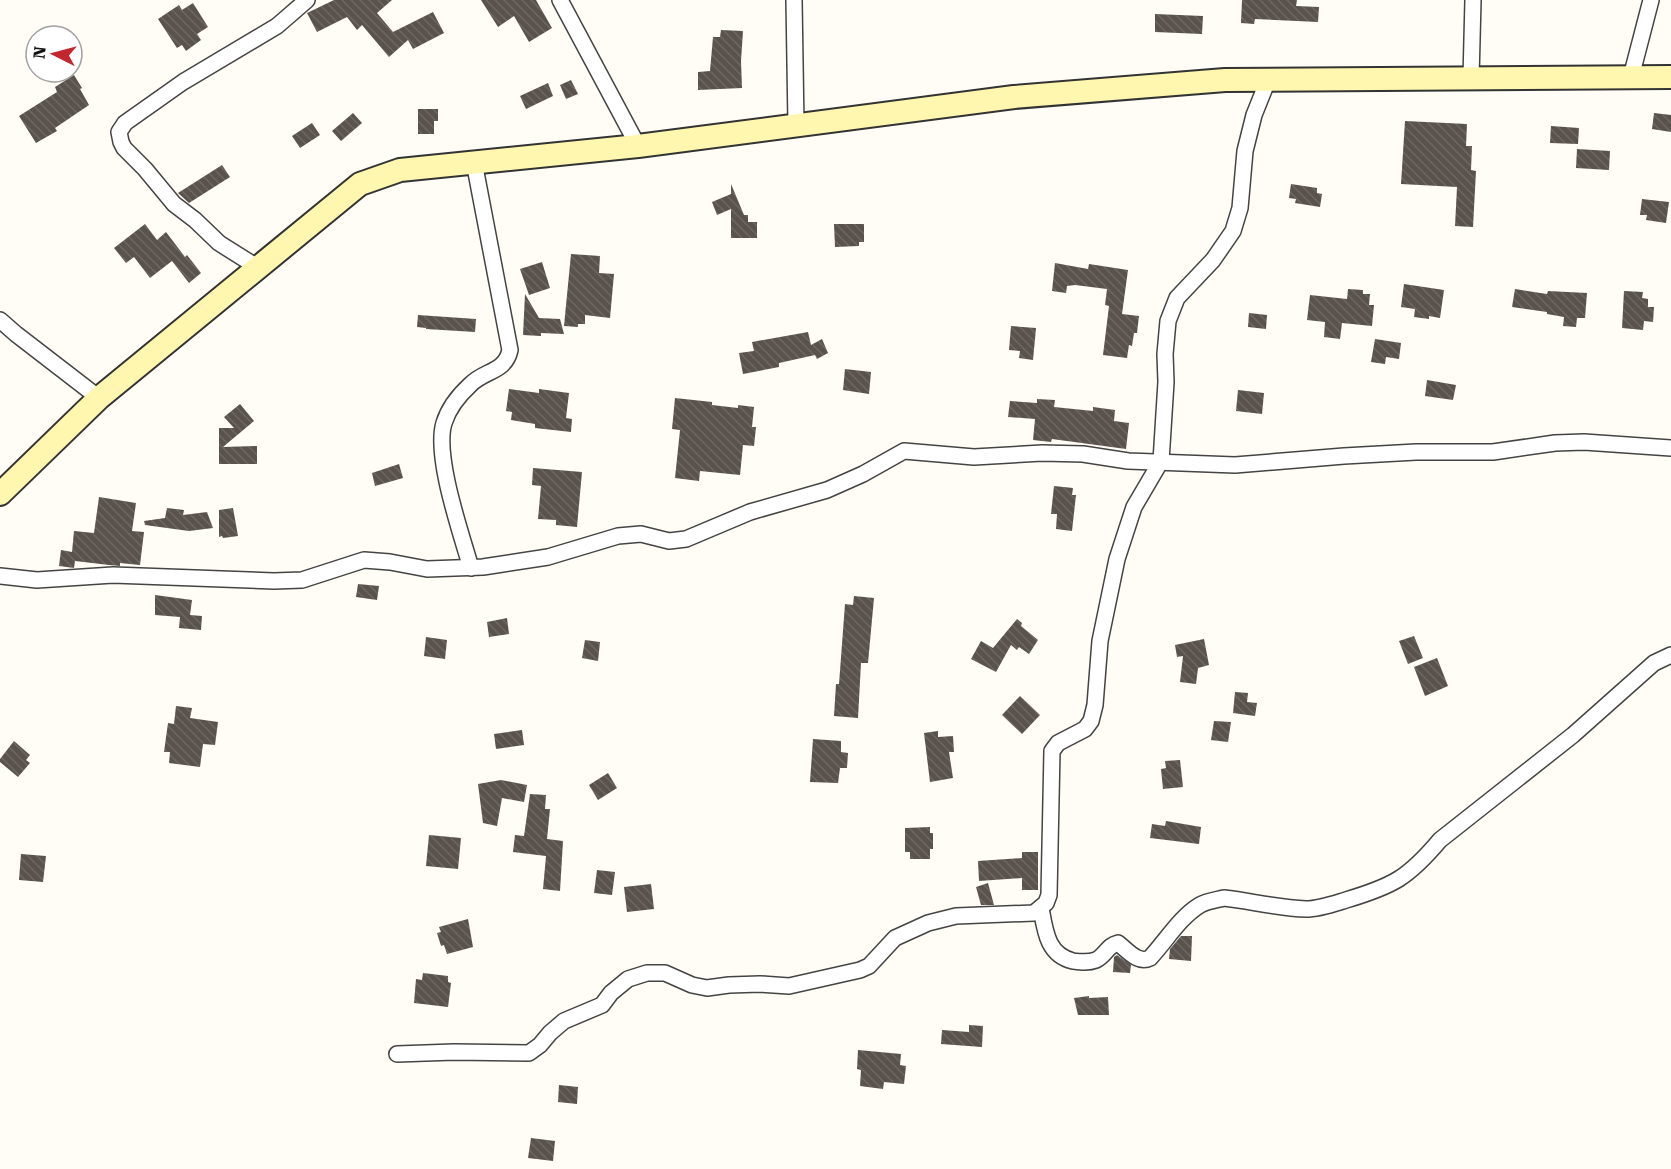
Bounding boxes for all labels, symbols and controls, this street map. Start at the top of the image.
north arrow [24,24,84,84]
text: N [29,45,50,60]

